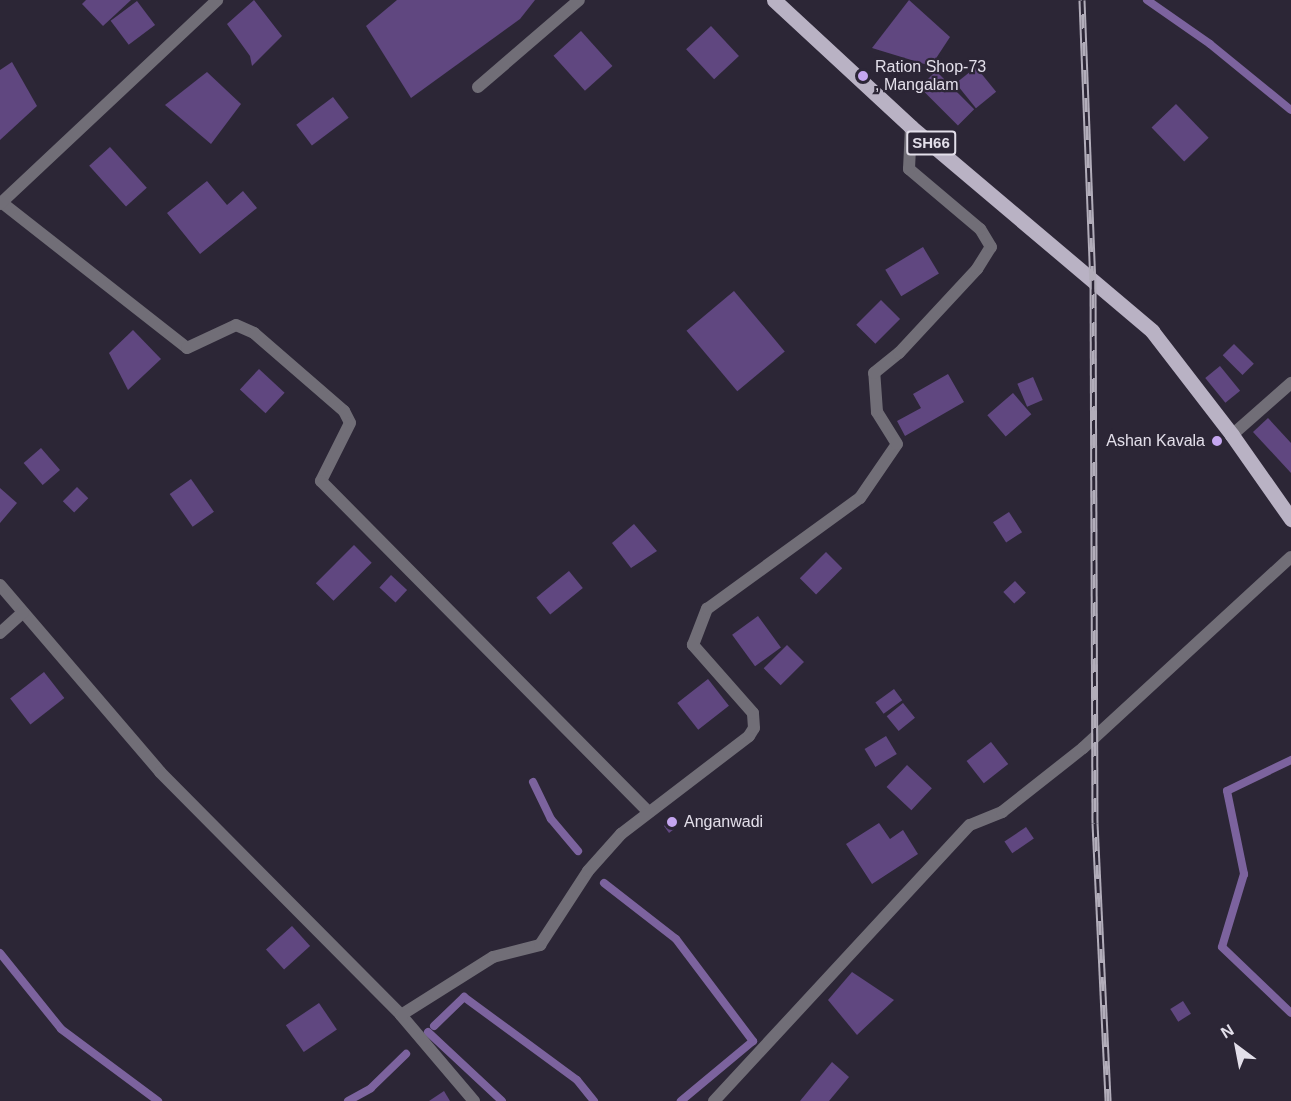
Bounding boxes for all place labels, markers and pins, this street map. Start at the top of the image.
place label: Ration Shop-73 , Mangalam [875,57,986,95]
marker: Ration Shop-73 , Mangalam [856,69,870,83]
place label: Ashan Kavala [1106,431,1205,451]
marker: Ashan Kavala [1210,434,1224,448]
place label: Anganwadi [684,812,763,832]
marker: Anganwadi [665,815,679,829]

